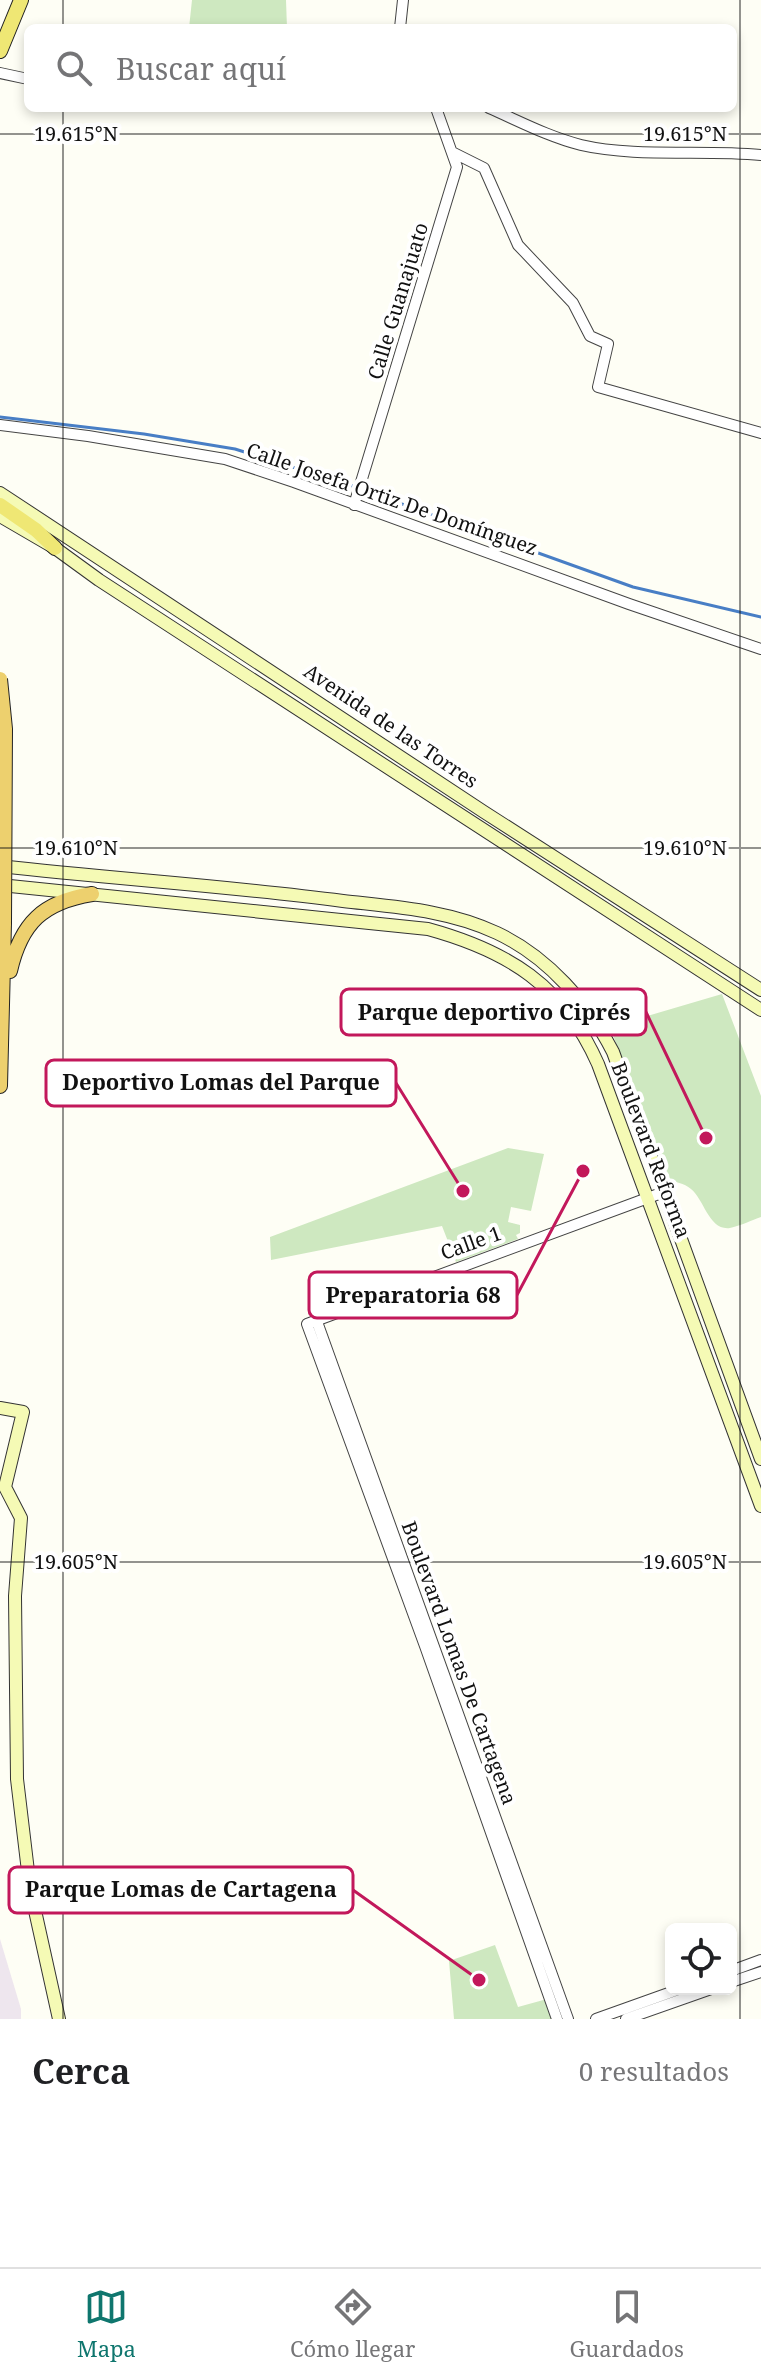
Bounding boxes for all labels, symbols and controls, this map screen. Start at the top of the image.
search box [24,24,737,112]
icon: search [52,46,96,90]
text: Buscar aquí [116,48,286,89]
text: 19.615°N [34,120,118,147]
text: 19.615°N [643,120,727,147]
street label: Calle Guanajuato [361,219,434,383]
street label: Calle Josefa Ortiz De Domínguez [243,436,541,561]
street label: Avenida de las Torres [299,657,484,794]
text: 19.610°N [34,834,118,861]
text: 19.610°N [643,834,727,861]
callout: Parque deportivo Ciprés [341,989,646,1035]
text: Parque deportivo Ciprés [358,996,630,1026]
street label: Boulevard Reforma [605,1058,697,1242]
callout: Deportivo Lomas del Parque [46,1060,396,1106]
text: Deportivo Lomas del Parque [62,1066,380,1096]
street label: Calle 1 [437,1219,505,1266]
callout: Preparatoria 68 [309,1272,517,1318]
text: Preparatoria 68 [325,1279,501,1309]
street label: Boulevard Lomas De Cartagena [396,1517,523,1808]
text: 19.605°N [34,1548,118,1575]
text: 19.605°N [643,1548,727,1575]
callout: Parque Lomas de Cartagena [9,1867,353,1913]
text: Parque Lomas de Cartagena [25,1873,337,1903]
map controls [665,1923,737,1995]
button: locate [665,1923,737,1995]
text: Cerca [32,2048,130,2094]
text: 0 resultados [579,2053,729,2089]
tab: Mapa [77,2285,136,2363]
tab: Cómo llegar [290,2285,415,2363]
tab: Guardados [569,2285,684,2363]

